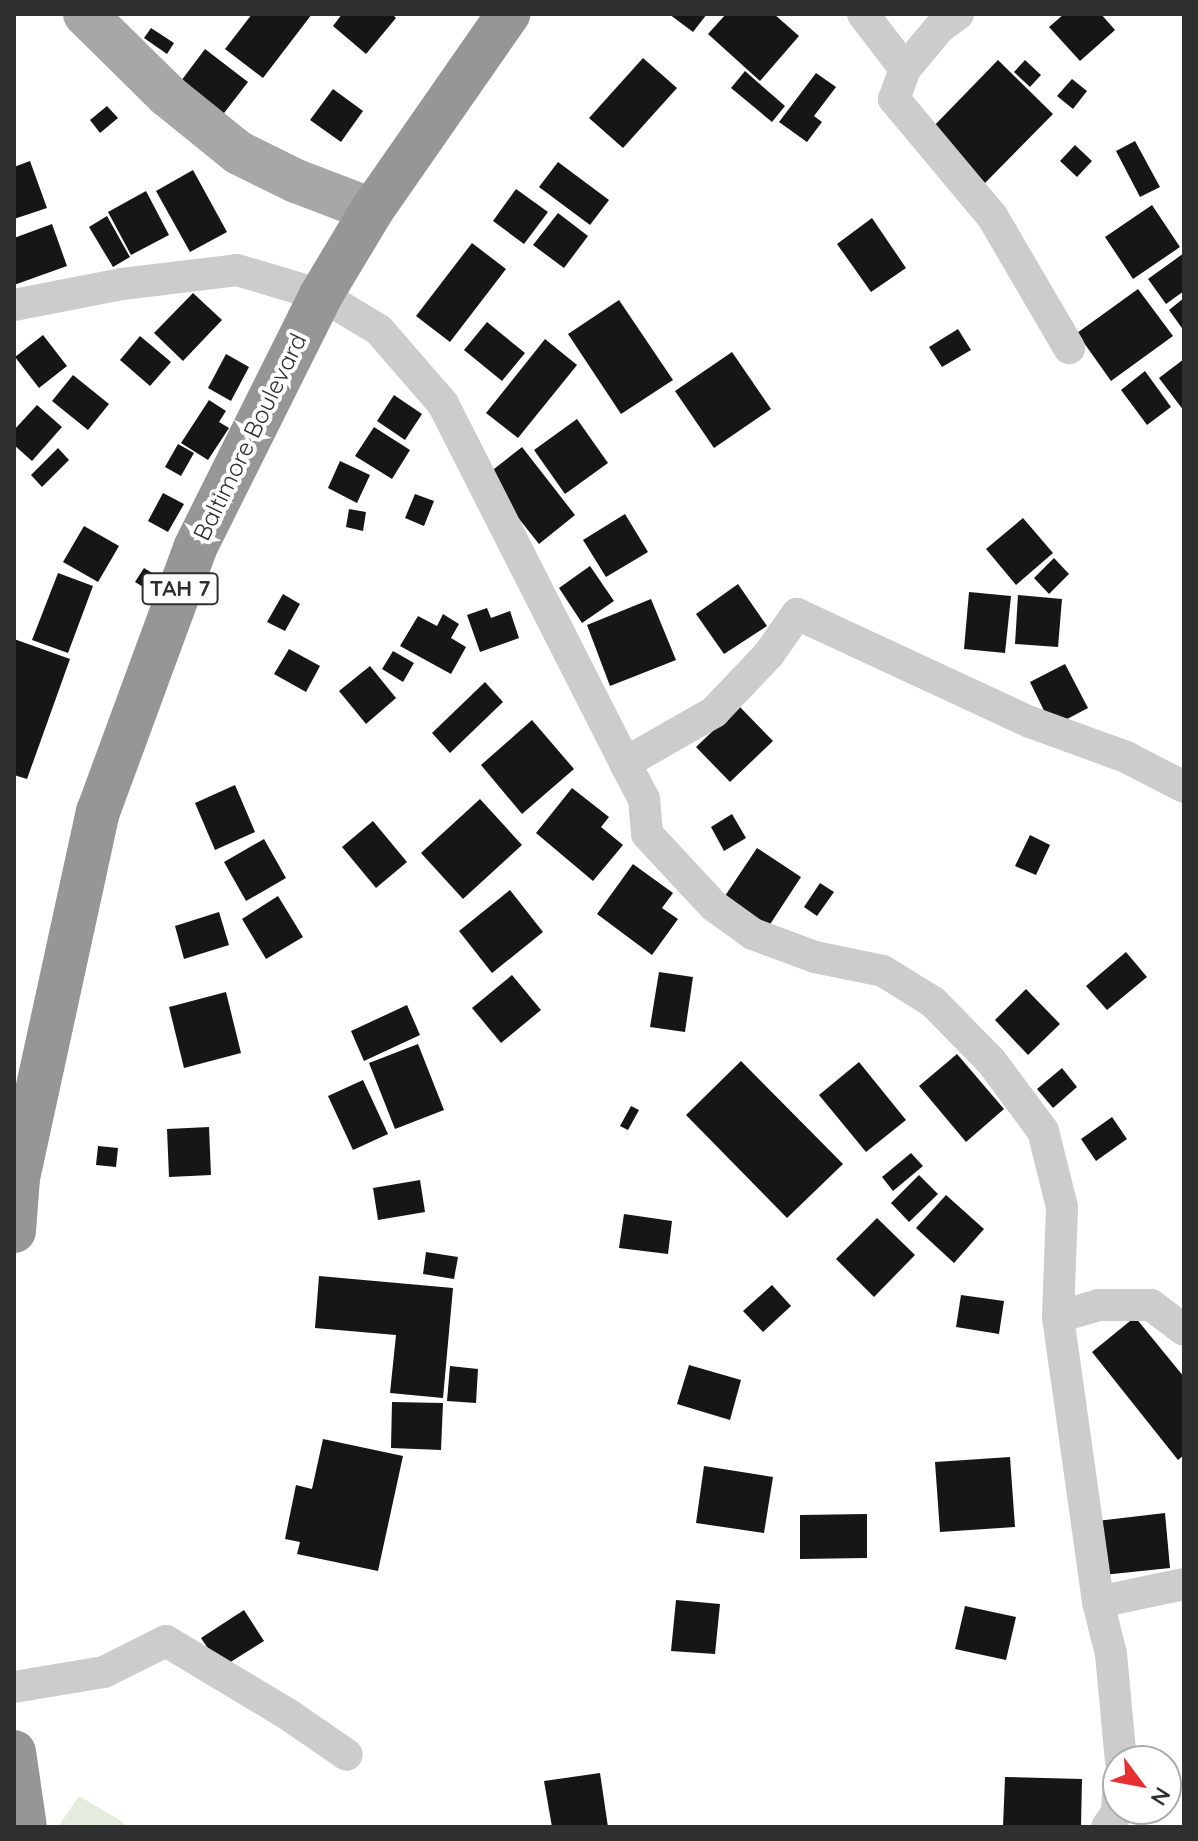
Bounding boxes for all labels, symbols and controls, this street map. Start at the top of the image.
street label: Baltimore Boulevard [187,329,313,545]
road number: TAH 7 [140,571,220,607]
north arrow [1102,1745,1182,1825]
text: N [1145,1782,1177,1811]

